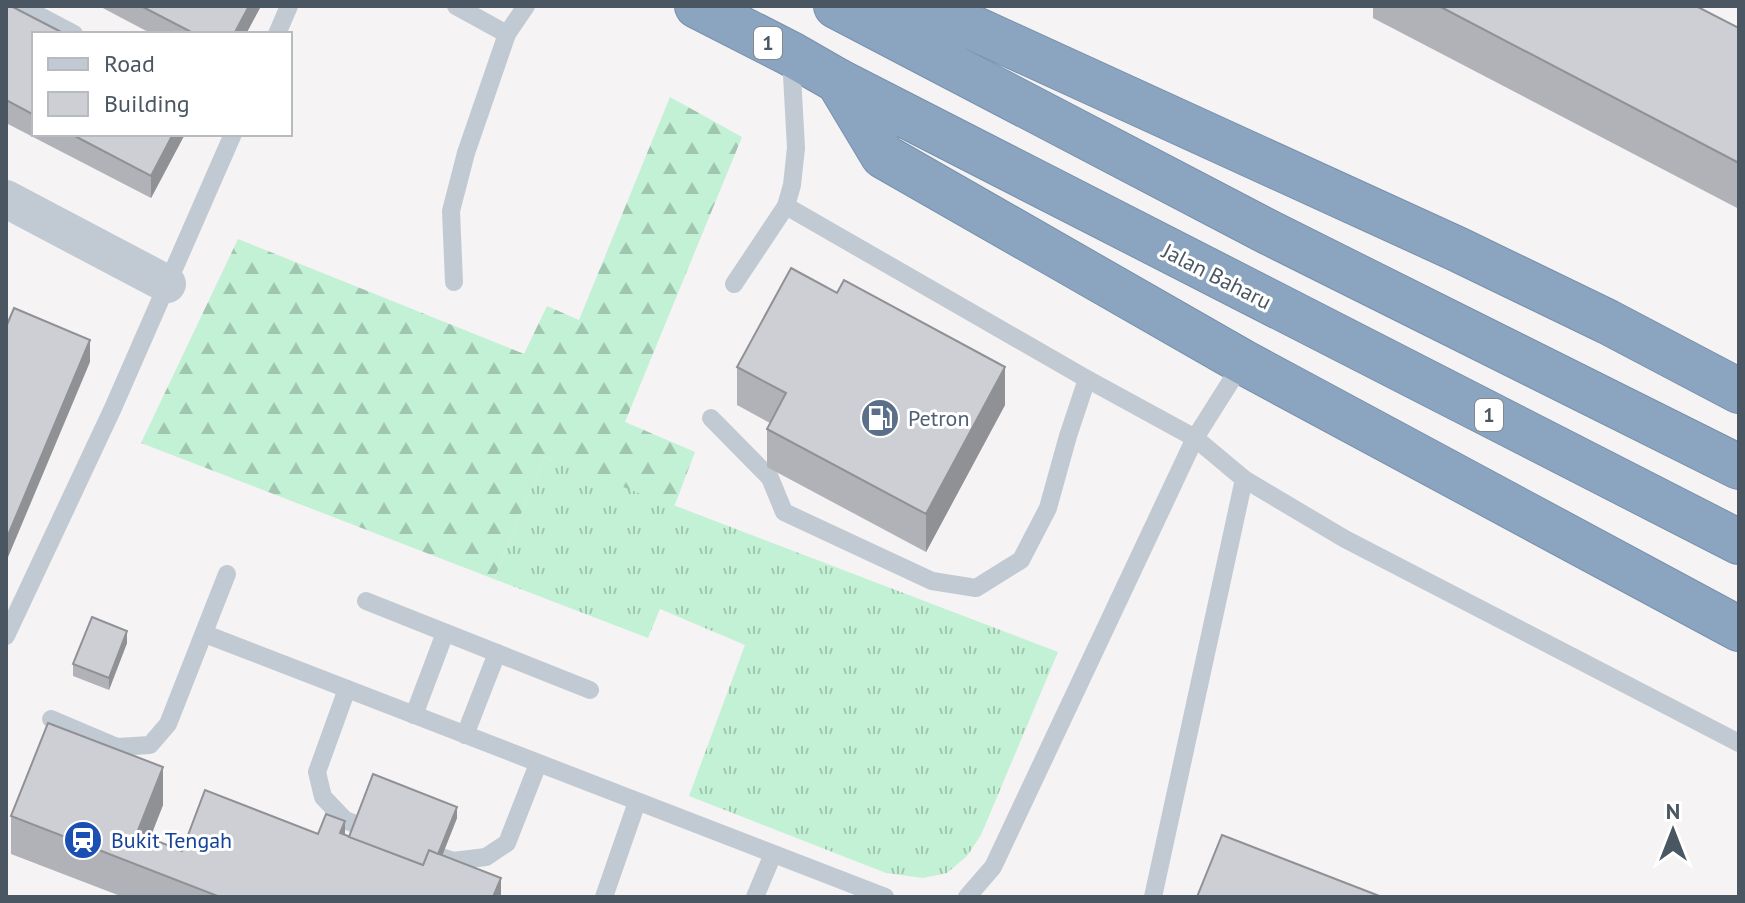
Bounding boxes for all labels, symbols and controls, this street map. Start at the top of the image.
road number: 1 [754,27,782,59]
legend [32,32,292,136]
text: Road [104,48,155,79]
text: Building [104,88,190,119]
street label: Jalan Baharu [1157,236,1276,315]
fuel station icon: Petron [859,397,901,439]
road number: 1 [1475,399,1503,431]
place label: Petron [908,404,969,432]
north arrow [1633,791,1713,871]
text: N [1666,797,1680,825]
station icon: Bukit Tengah [62,819,104,861]
place label: Bukit Tengah [111,826,232,854]

